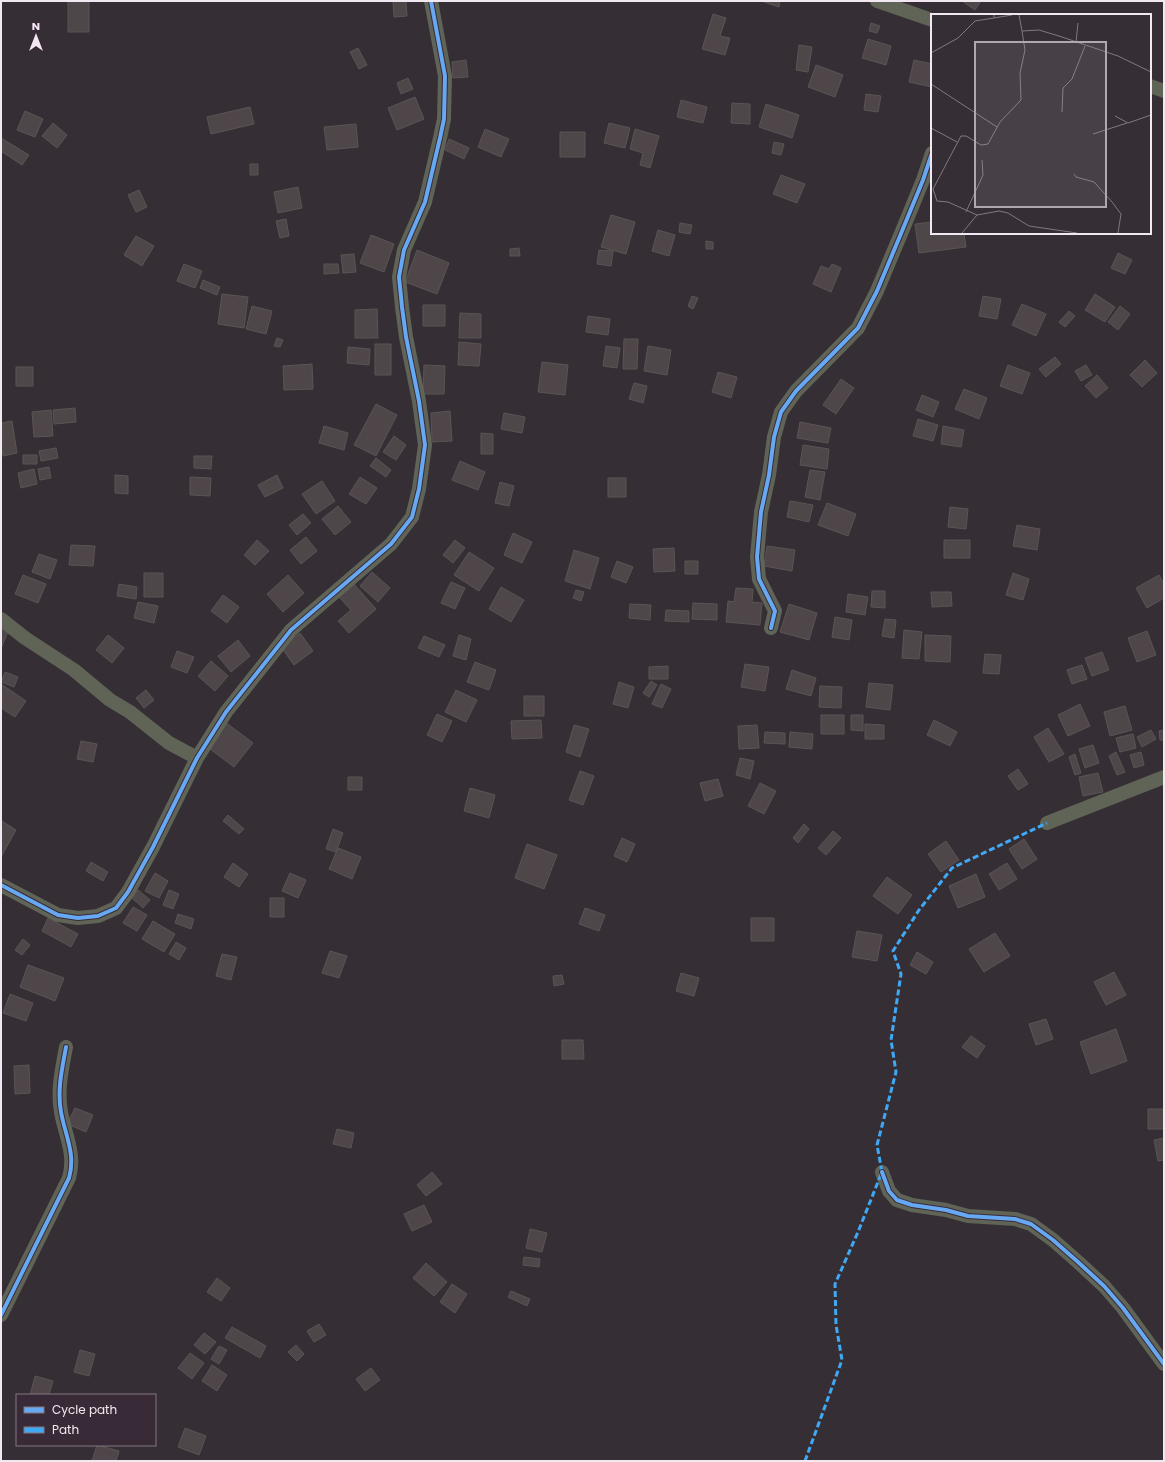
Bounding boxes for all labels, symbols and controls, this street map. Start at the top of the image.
inset map [931,14,1151,234]
north arrow [16,16,56,56]
text: N [32,18,40,34]
legend [16,1394,156,1446]
text: Cycle path [52,1401,117,1418]
text: Path [52,1421,79,1438]

